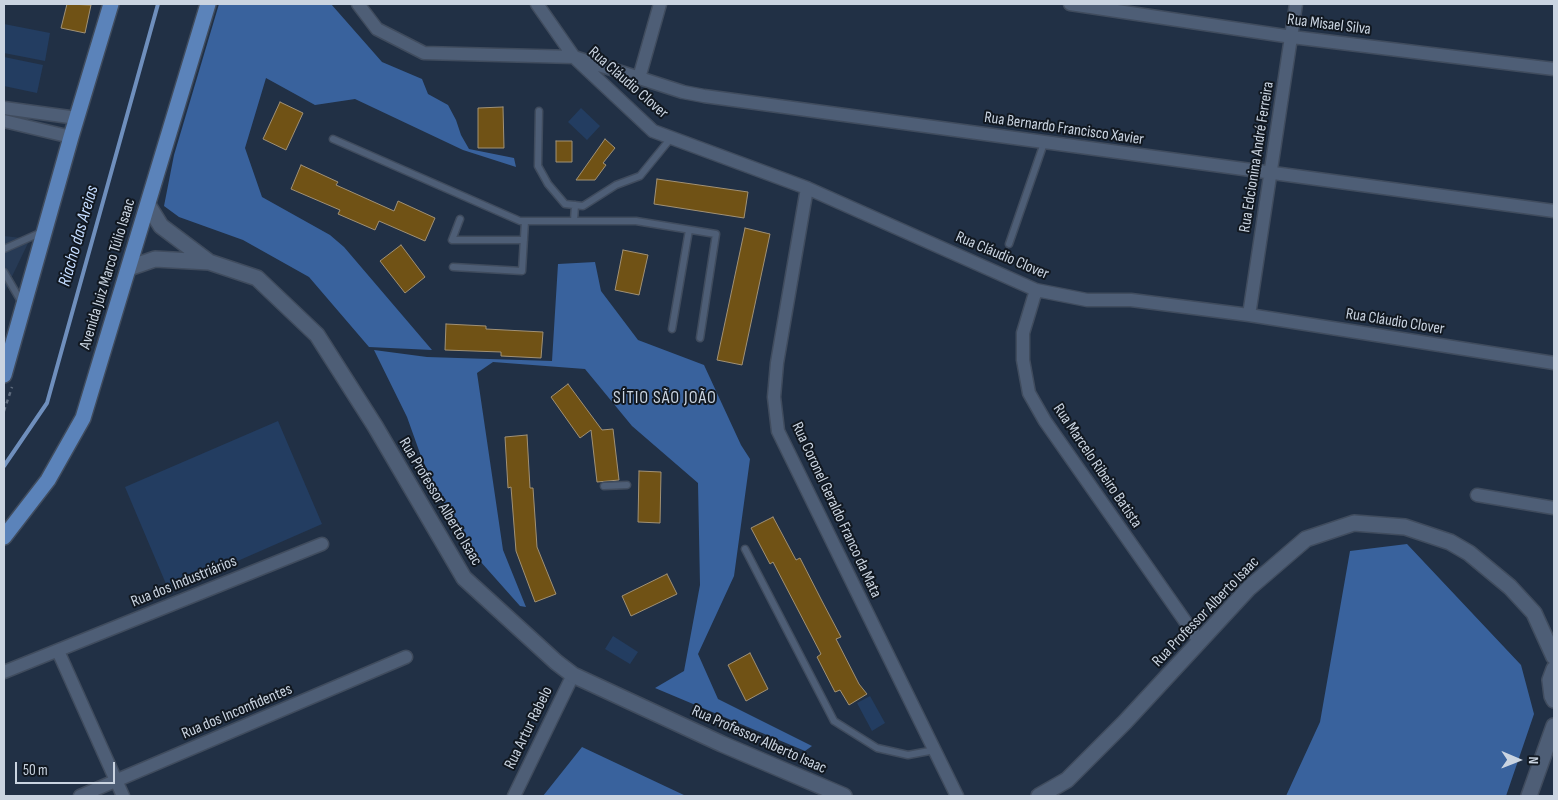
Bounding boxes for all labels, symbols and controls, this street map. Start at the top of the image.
street label: Rua Misael Silva [1286,10,1372,40]
street label: Rua Cláudio Clover [584,43,672,123]
street label: Rua Edcionina André Ferreira [1236,80,1278,234]
street label: Rua Bernardo Francisco Xavier [983,108,1145,150]
water label: Riacho das Areias [54,183,104,289]
street label: Avenida Juiz Marco Túlio Isaac [76,196,140,352]
street label: Rua Cláudio Clover [952,228,1052,284]
street label: Rua Cláudio Clover [1344,305,1446,339]
district label: SÍTIO SÃO JOÃO [611,387,719,409]
street label: Rua Marcelo Ribeiro Batista [1048,400,1146,532]
street label: Rua Coronel Geraldo Franco da Mata [787,419,885,601]
street label: Rua Professor Alberto Isaac [394,435,486,569]
street label: Rua dos Industriários [128,552,240,612]
street label: Rua Professor Alberto Isaac [1148,553,1264,671]
street label: Rua dos Inconfidentes [179,680,295,744]
street label: Rua Artur Rabelo [501,684,557,772]
street label: Rua Professor Alberto Isaac [689,702,829,778]
north arrow [1493,735,1543,785]
scale bar [18,752,118,784]
text: N [1525,756,1542,764]
text: 50 m [23,761,48,780]

